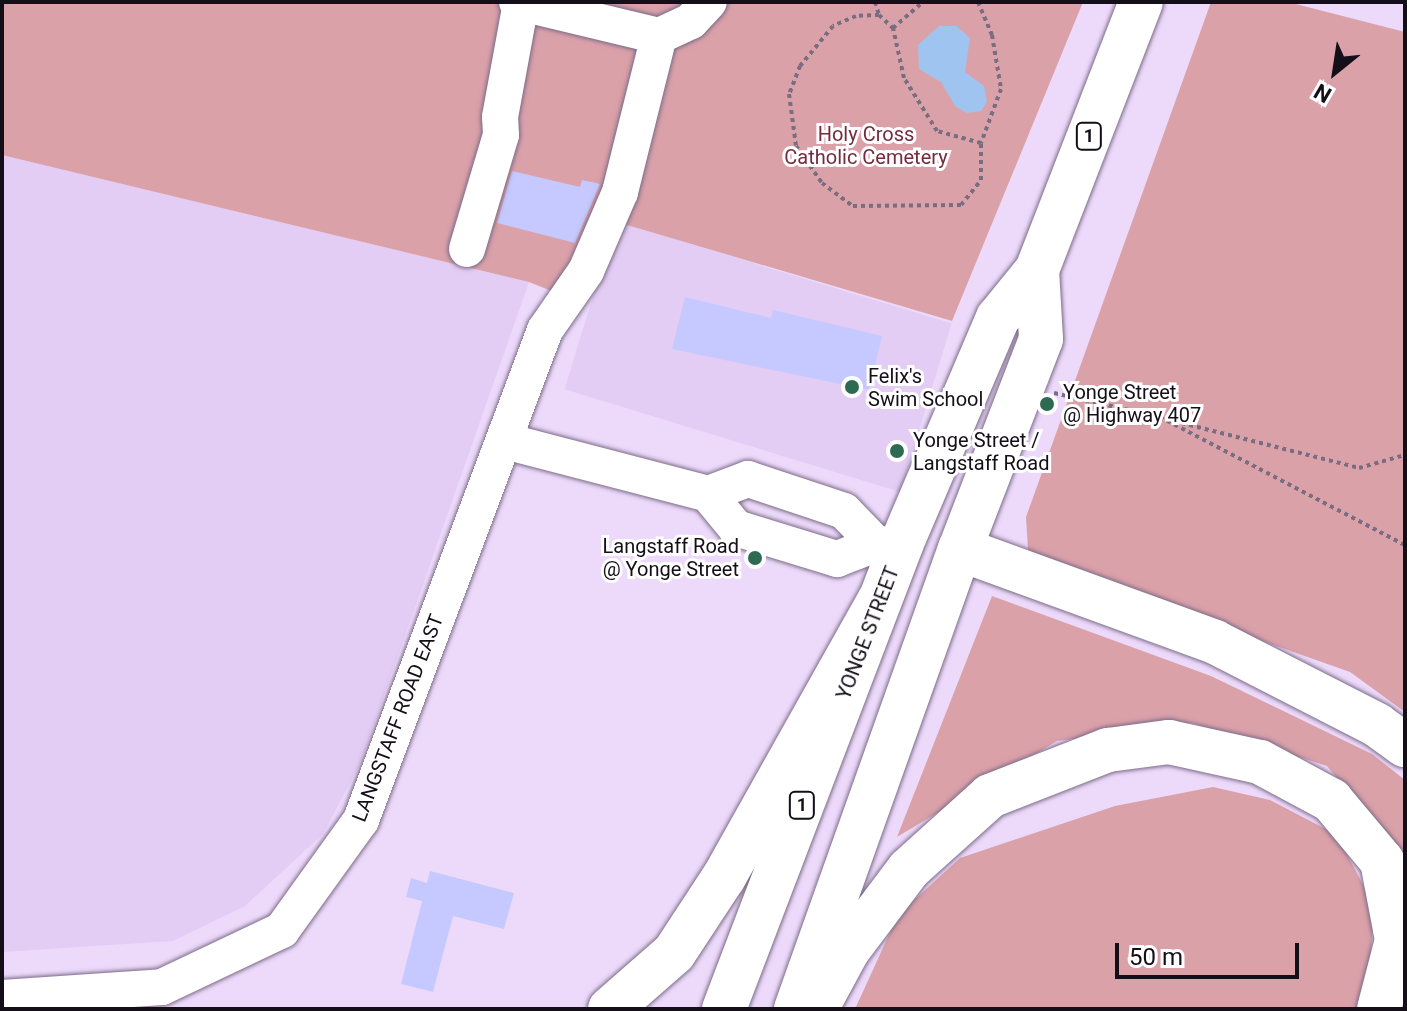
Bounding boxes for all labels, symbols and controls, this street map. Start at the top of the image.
north arrow [1295,32,1375,112]
text: N [1310,79,1336,108]
park label: Holy Cross Catholic Cemetery [784,122,948,169]
road number: 1 [1075,122,1103,150]
place label: Felix's Swim School [868,364,983,411]
marker: Felix's Swim School [843,378,861,396]
place label: Yonge Street @ Highway 407 [1063,380,1201,427]
marker: Yonge Street @ Highway 407 [1038,395,1056,413]
place label: Yonge Street / Langstaff Road [913,428,1049,475]
marker: Yonge Street / Langstaff Road [888,442,906,460]
place label: Langstaff Road @ Yonge Street [603,534,739,581]
marker: Langstaff Road @ Yonge Street [746,549,764,567]
street label: YONGE STREET [832,563,904,703]
street label: LANGSTAFF ROAD EAST [347,611,449,825]
road number: 1 [788,791,816,819]
scale bar [1119,927,1303,977]
text: 50 m [1129,943,1183,971]

